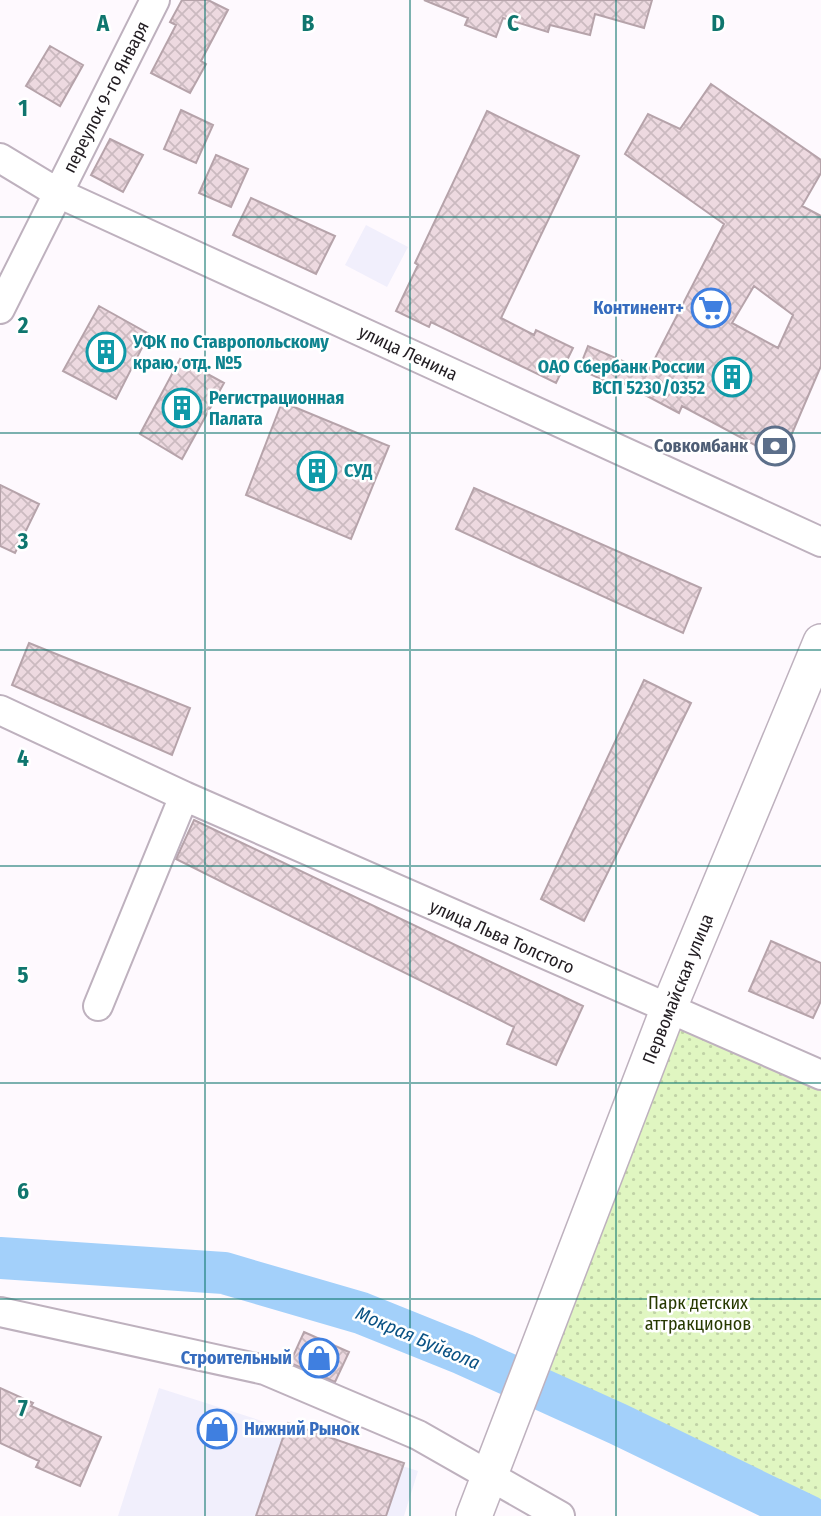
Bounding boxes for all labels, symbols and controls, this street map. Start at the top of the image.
text: A [96,9,110,37]
text: B [302,9,315,37]
text: C [507,9,519,37]
text: D [711,9,725,37]
street label: переулок 9-го Января [58,18,154,176]
text: 1 [18,94,28,122]
supermarket icon: Континент+ [690,287,732,329]
place label: Континент+ [593,297,684,319]
text: 2 [17,311,29,339]
street label: улица Ленина [355,321,461,386]
building icon: УФК по Ставропольскому краю, отд. №5 [85,331,127,373]
place label: УФК по Ставропольскому краю, отд. №5 [132,331,329,374]
place label: ОАО Сбербанк России ВСП 5230/0352 [538,356,705,399]
building icon: ОАО Сбербанк России ВСП 5230/0352 [711,356,753,398]
building icon: Регистрационная Палата [161,387,203,429]
place label: Регистрационная Палата [209,387,344,430]
bank icon: Совкомбанк [754,425,796,467]
place label: Совкомбанк [654,435,749,457]
building icon: СУД [296,450,338,492]
place label: СУД [344,460,373,482]
text: 3 [17,527,29,555]
text: 4 [17,744,29,772]
street label: улица Льва Толстого [426,895,578,979]
street label: Первомайская улица [638,910,718,1067]
text: 5 [17,961,29,989]
text: 6 [17,1177,29,1205]
park label: Парк детских аттракционов [645,1292,751,1335]
water label: Мокрая Буйвола [352,1301,484,1375]
shop icon: Строительный [298,1337,340,1379]
place label: Строительный [181,1347,292,1369]
text: 7 [18,1394,28,1422]
shop icon: Нижний Рынок [196,1408,238,1450]
place label: Нижний Рынок [244,1418,360,1440]

